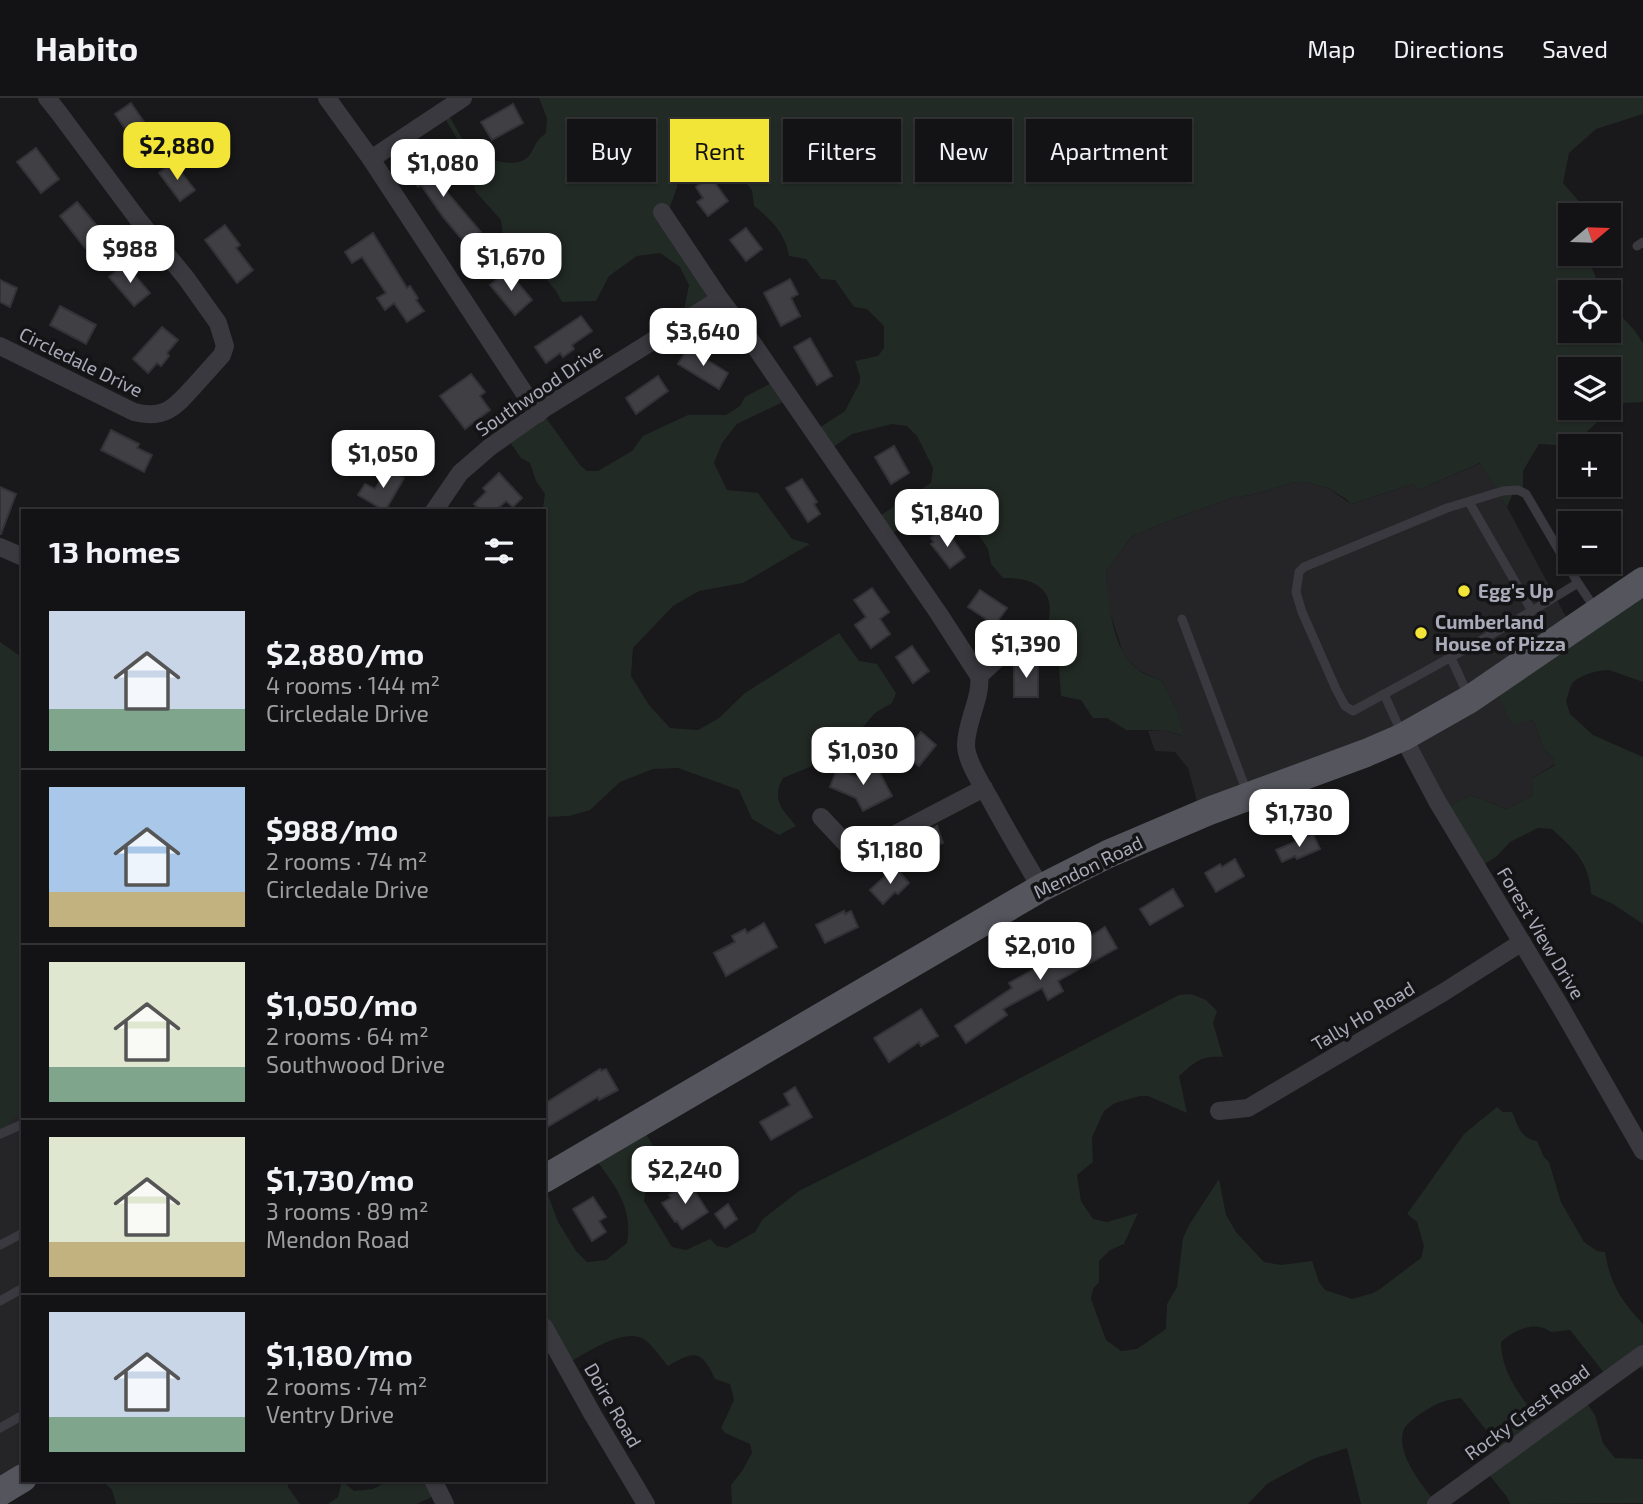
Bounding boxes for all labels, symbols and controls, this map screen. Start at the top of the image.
text: Habito [35,28,138,68]
text: Map [1307,34,1355,63]
text: Directions [1393,34,1504,63]
text: Saved [1542,34,1608,63]
chip: Buy [567,119,656,182]
chip: Rent [670,119,769,182]
chip: Filters [783,119,901,182]
chip: New [915,119,1012,182]
chip: Apartment [1026,119,1192,182]
pin: $2,880 [120,122,234,182]
text: $2,880 [139,131,215,159]
pin: $1,080 [386,140,500,199]
text: $1,080 [407,148,479,176]
north arrow [1558,203,1620,266]
map controls [1558,203,1621,574]
pin: $988 [89,226,171,285]
text: $988 [102,234,158,262]
pin: $1,670 [454,234,568,293]
text: $1,670 [476,242,546,270]
button: locate [1558,280,1621,343]
pin: $3,640 [646,308,760,368]
text: $3,640 [666,317,740,345]
street label: Circledale Drive [16,322,147,401]
street label: Southwood Drive [471,339,606,440]
button: layers [1558,357,1621,420]
pin: $1,050 [326,430,440,490]
button: + [1558,434,1621,497]
text: $1,050 [348,439,418,467]
pin: $1,840 [890,490,1004,549]
text: $1,840 [911,498,983,526]
button: − [1558,511,1621,574]
icon: filters [480,532,518,570]
text: 13 homes [49,533,180,569]
place label: Egg's Up [1478,579,1554,602]
marker: Egg's Up [1456,583,1472,599]
place label: Cumberland House of Pizza [1435,610,1566,655]
pin: $1,390 [969,620,1083,680]
marker: Cumberland House of Pizza [1413,625,1429,641]
text: $1,390 [991,629,1061,657]
text: $2,880/mo [266,635,424,671]
icon: home [105,639,189,723]
text: 4 rooms · 144 m² [266,671,440,699]
text: Circledale Drive [266,699,429,727]
pin: $1,030 [806,728,920,787]
text: $1,030 [828,736,898,764]
pin: $1,730 [1242,790,1356,849]
text: $1,730 [1265,798,1333,826]
text: $988/mo [266,811,398,847]
icon: home [105,815,189,899]
pin: $1,180 [833,826,947,886]
street label: Mendon Road [1029,830,1146,903]
text: $1,180 [857,835,923,863]
text: 2 rooms · 74 m² [266,847,427,875]
street label: Forest View Drive [1493,862,1590,1003]
text: Circledale Drive [266,875,429,903]
pin: $2,010 [983,922,1097,982]
text: $2,010 [1004,931,1076,959]
street label: Tally Ho Road [1307,976,1418,1055]
text: $1,050/mo [266,986,418,1022]
icon: home [105,990,189,1074]
text: 2 rooms · 64 m² [266,1022,429,1050]
text: Southwood Drive [266,1050,445,1078]
pin: $2,240 [628,1146,742,1206]
text: $2,240 [648,1155,722,1183]
text: $1,730/mo [266,1161,414,1197]
icon: home [105,1165,189,1249]
text: 3 rooms · 89 m² [266,1197,428,1225]
text: Mendon Road [266,1225,410,1253]
text: $1,180/mo [266,1336,413,1372]
icon: home [105,1340,189,1424]
street label: Doire Road [580,1358,647,1451]
street label: Rocky Crest Road [1460,1359,1594,1465]
text: 2 rooms · 74 m² [266,1372,427,1400]
text: Ventry Drive [266,1400,394,1428]

